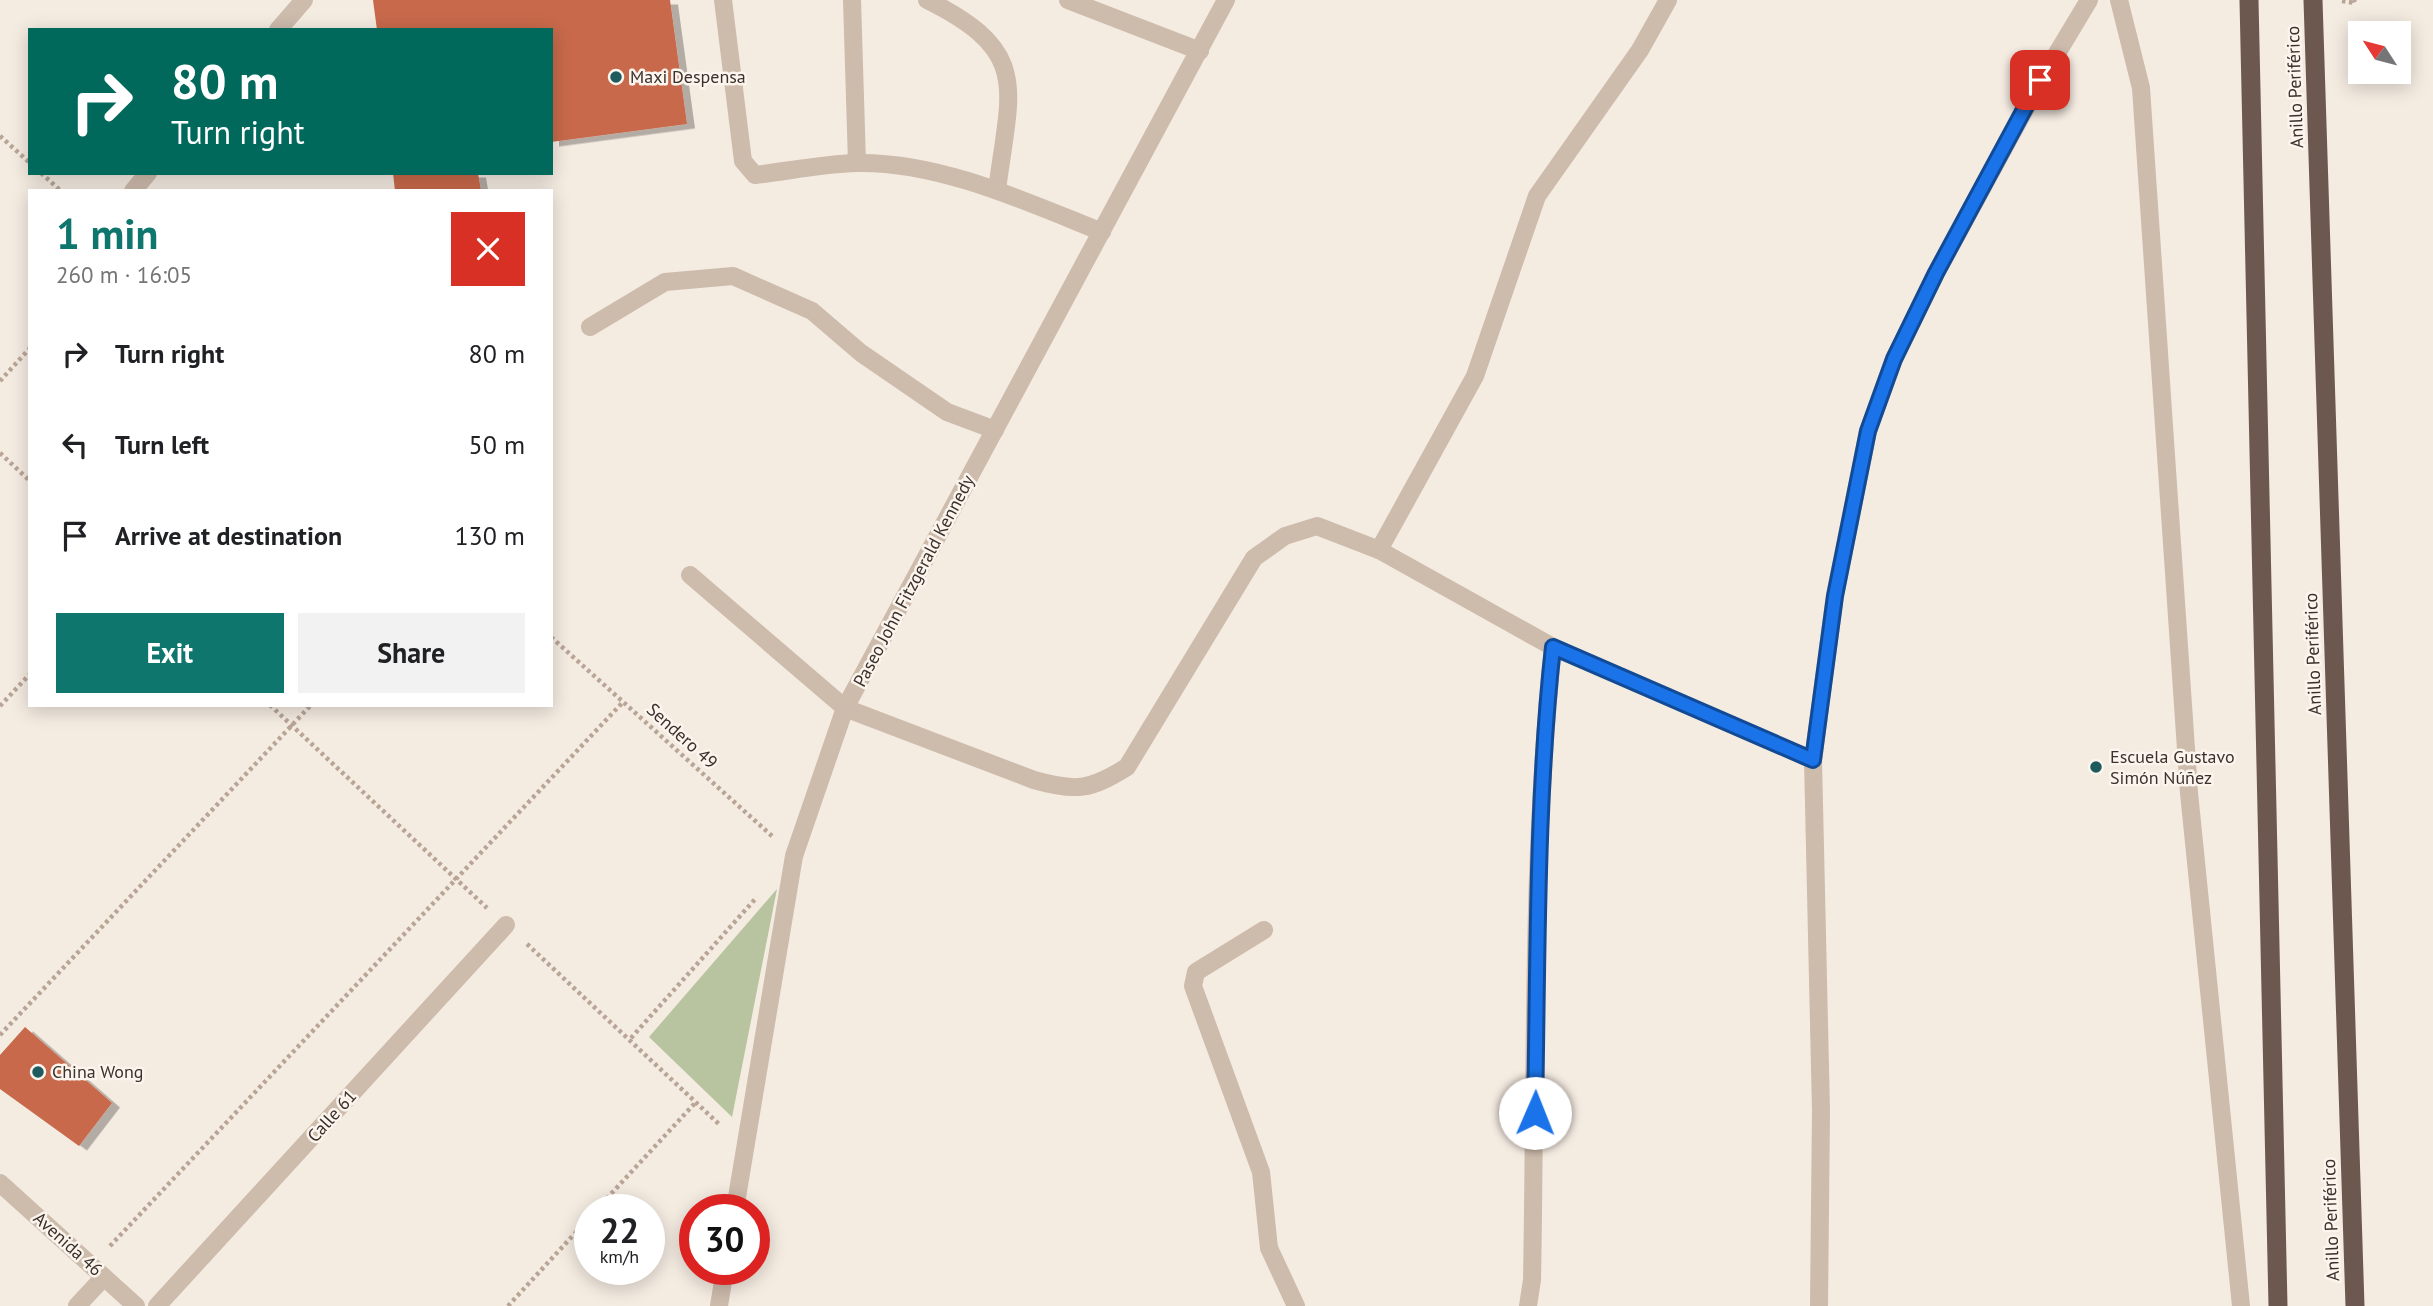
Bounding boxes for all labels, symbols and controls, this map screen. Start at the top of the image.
north arrow [2348,21,2412,84]
map controls [2348,21,2411,84]
street label: Anillo Periférico [2281,25,2308,149]
text: 80 m [171,49,278,113]
pin [2010,50,2070,110]
icon: right [56,56,147,147]
icon: arrive [2021,61,2059,99]
place label: Maxi Despensa [630,65,746,88]
marker: Maxi Despensa [608,69,624,85]
text: Turn right [171,111,305,153]
text: 1 min [56,206,158,261]
button: close [451,212,525,286]
text: 260 m · 16:05 [56,260,192,289]
icon: right [56,335,94,373]
text: Turn right [115,337,224,370]
text: 80 m [469,337,525,370]
icon: left [56,426,94,464]
text: Turn left [115,428,209,461]
text: 50 m [469,428,525,461]
street label: Paseo John Fitzgerald Kennedy [848,470,980,691]
icon: arrive [56,517,94,555]
text: Arrive at destination [115,519,342,552]
text: 130 m [454,519,525,552]
street label: Anillo Periférico [2299,592,2326,716]
button: Exit [56,613,284,693]
button: Share [298,613,525,693]
street label: Sendero 49 [642,698,723,773]
place label: Escuela Gustavo Simón Núñez [2110,745,2235,789]
marker: Escuela Gustavo Simón Núñez [2088,759,2104,775]
place label: China Wong [52,1060,144,1083]
marker: China Wong [30,1064,46,1080]
position arrow [1498,1076,1572,1150]
street label: Calle 61 [302,1085,361,1147]
street label: Anillo Periférico [2317,1158,2344,1282]
speed limit sign: 30 [679,1194,770,1285]
street label: Avenida 46 [29,1207,108,1281]
text: 22 [600,1207,639,1253]
text: km/h [600,1245,639,1268]

